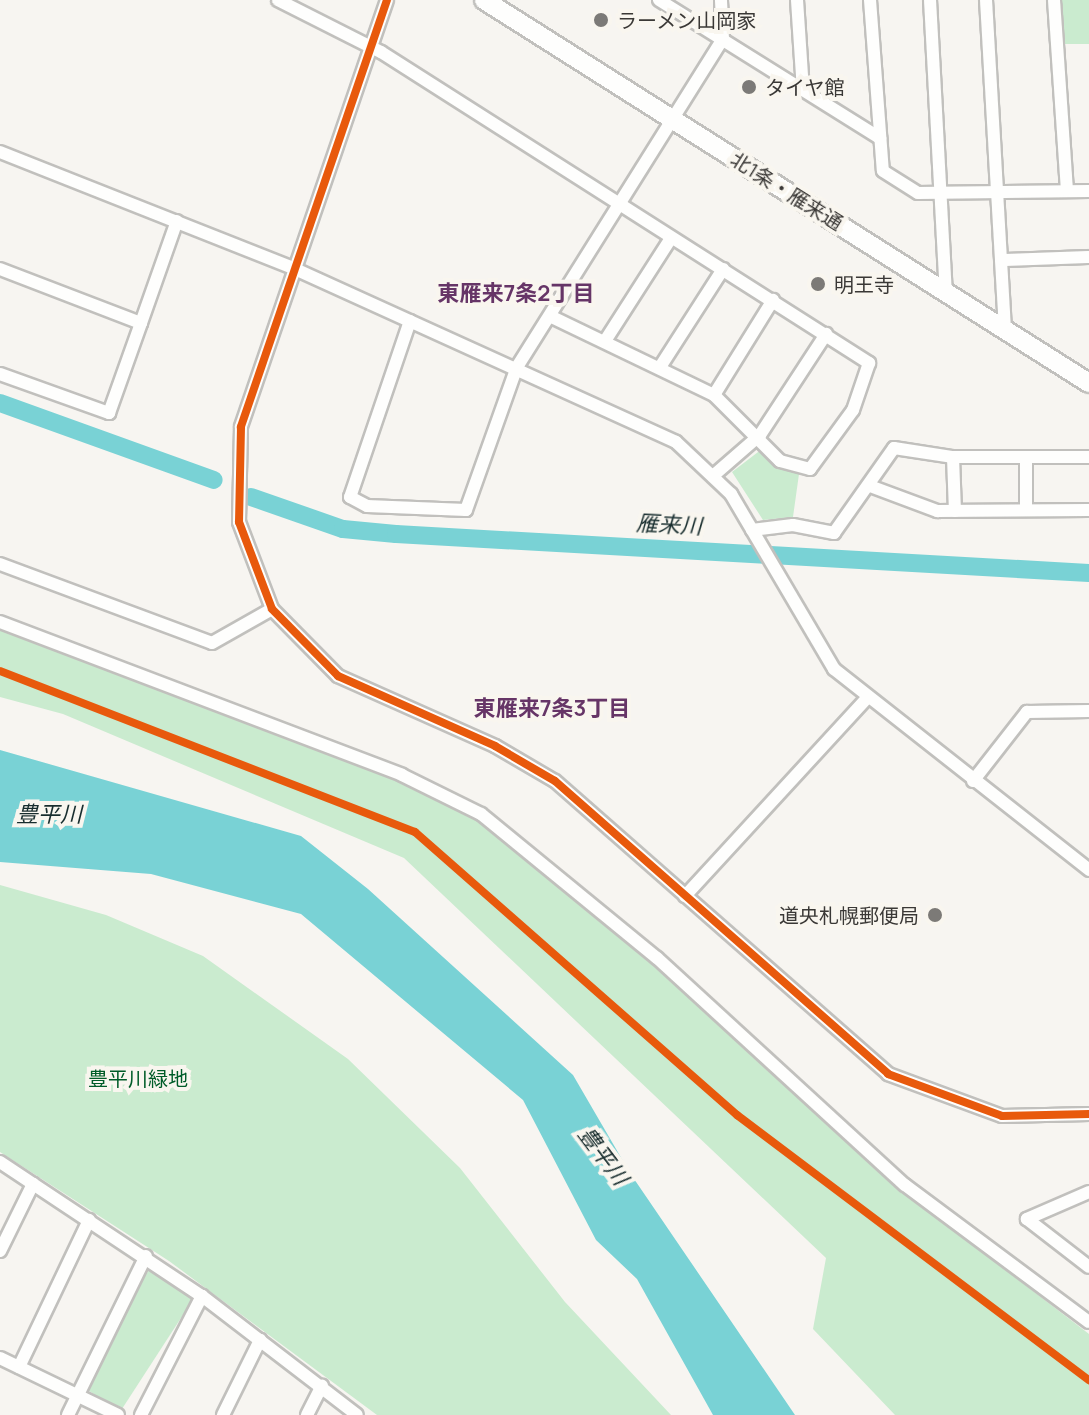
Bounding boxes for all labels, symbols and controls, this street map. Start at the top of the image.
place label: ラーメン山岡家 [617,8,757,32]
marker: ラーメン山岡家 [592,11,610,29]
place label: タイヤ館 [765,75,845,99]
marker: タイヤ館 [740,78,758,96]
street label: 北1条・雁来通 [726,147,848,235]
place label: 明王寺 [834,272,894,296]
marker: 明王寺 [809,275,827,293]
district label: 東雁来7条2丁目 [438,281,594,307]
water label: 雁来川 [635,510,703,540]
district label: 東雁来7条3丁目 [474,696,630,722]
water label: 豊平川 [16,802,82,828]
place label: 道央札幌郵便局 [779,903,919,927]
marker: 道央札幌郵便局 [926,906,944,924]
park label: 豊平川緑地 [88,1066,188,1090]
water label: 豊平川 [573,1122,633,1190]

